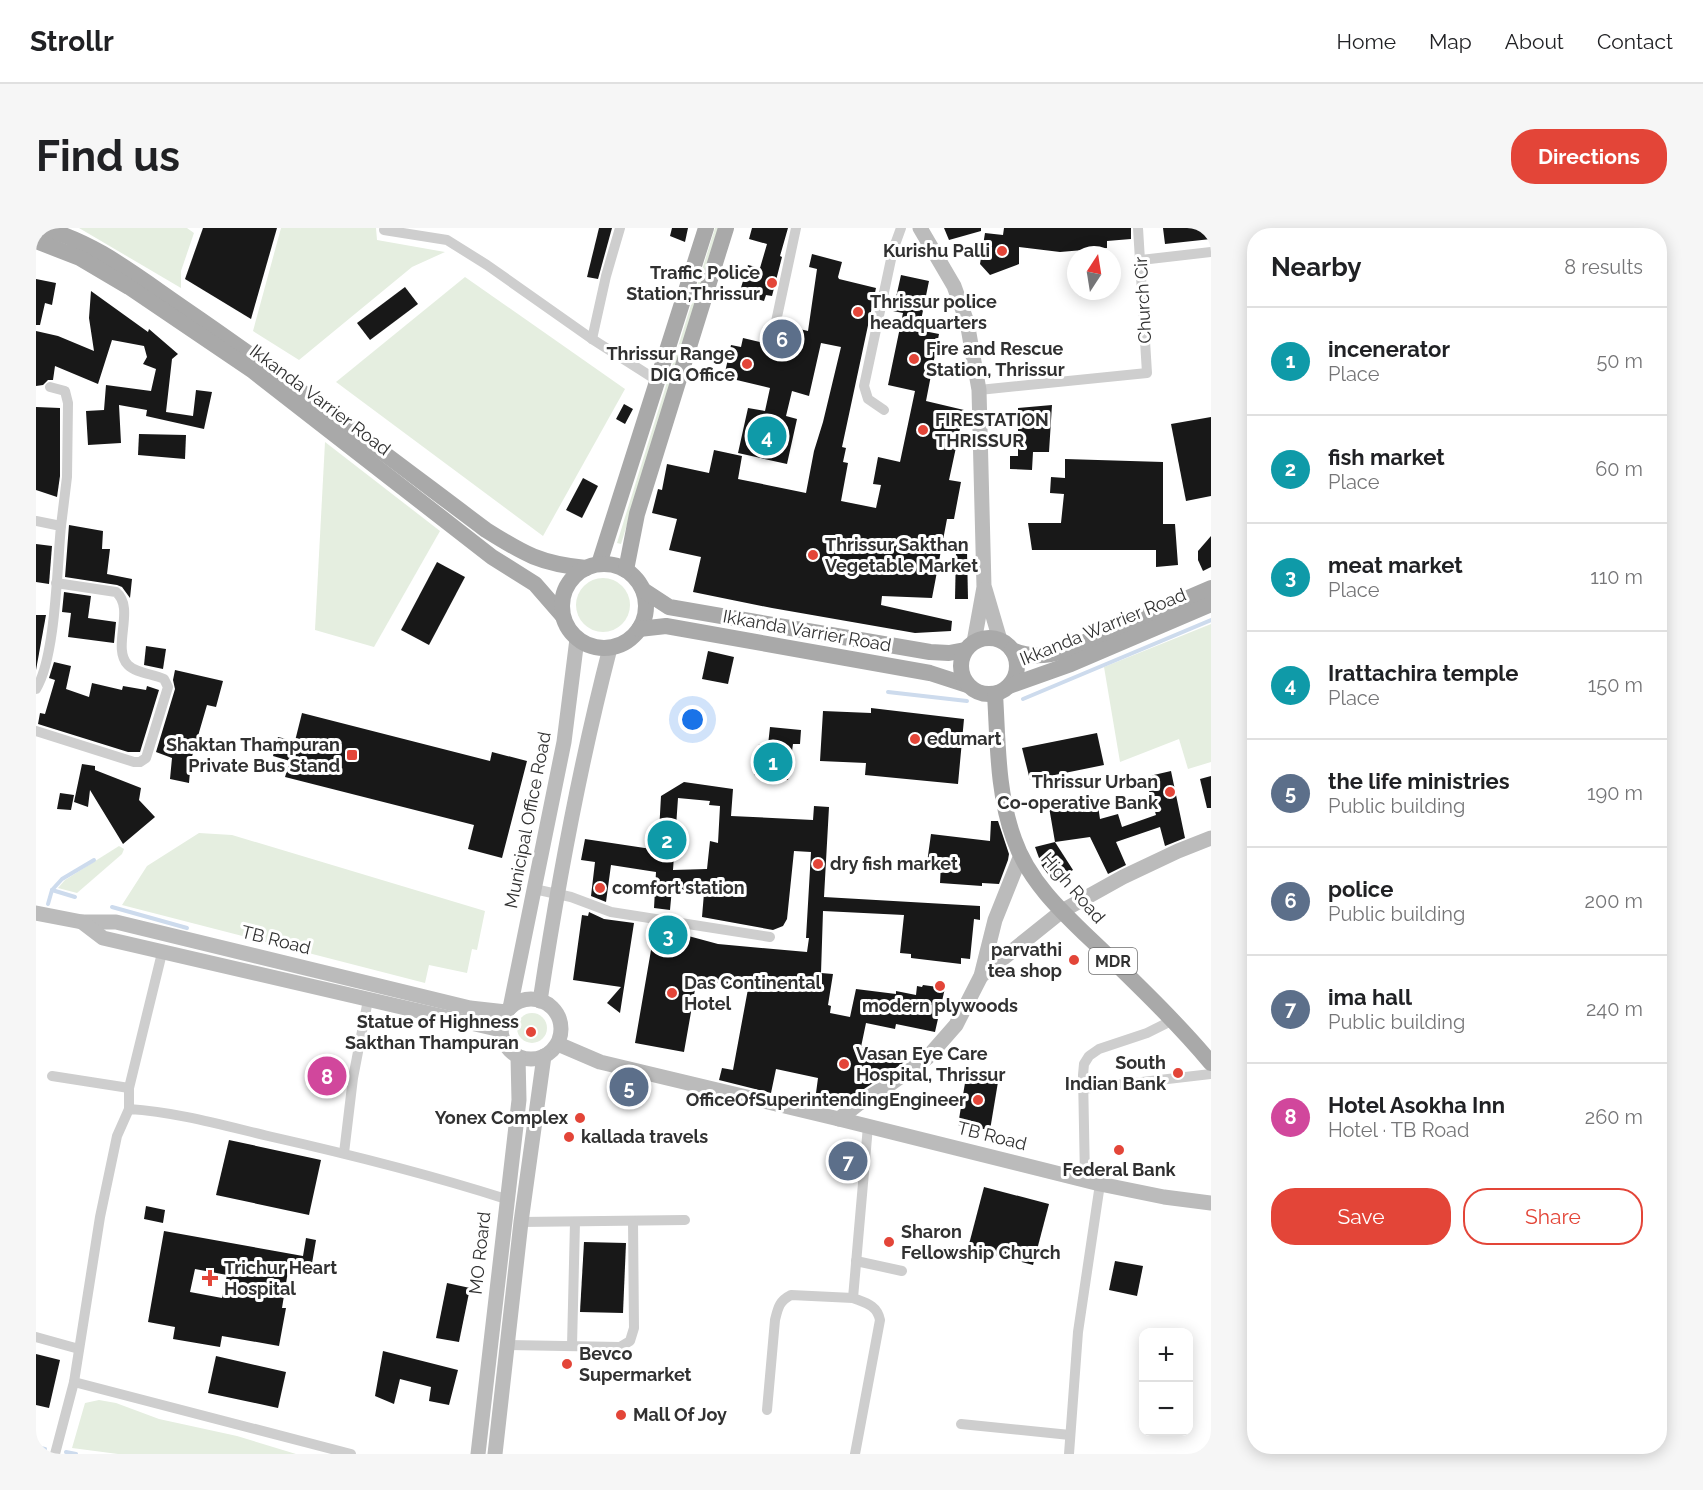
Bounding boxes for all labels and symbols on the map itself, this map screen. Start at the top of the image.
place label: Kurishu Palli [883,240,990,261]
marker: Kurishu Palli [995,244,1009,258]
north arrow [1067,246,1121,300]
street label: Church Cir [1130,255,1155,344]
place label: Traffic Police Station,Thrissur [626,262,760,304]
marker: Traffic Police Station,Thrissur [765,276,779,290]
place label: Thrissur police headquarters [870,291,997,333]
marker: Thrissur police headquarters [851,305,865,319]
pin: 6 [762,316,802,362]
place label: Fire and Rescue Station, Thrissur [926,338,1065,380]
street label: Ikkanda Varrier Road [246,340,395,459]
place label: Thrissur Range DIG Office [606,343,735,385]
marker: Fire and Rescue Station, Thrissur [907,352,921,366]
marker: Thrissur Range DIG Office [740,357,754,371]
place label: FIRESTATION THRISSUR [935,409,1049,451]
pin: 4 [748,414,786,458]
marker: FIRESTATION THRISSUR [916,423,930,437]
place label: Thrissur Sakthan Vegetable Market [825,534,978,576]
marker: Thrissur Sakthan Vegetable Market [806,548,820,562]
street label: Ikkanda Warrier Road [1017,584,1189,669]
street label: Ikkanda Varrier Road [721,605,893,656]
your location [678,705,707,734]
place label: edumart [927,728,1002,749]
street label: Municipal Office Road [500,730,555,910]
marker: edumart [908,732,922,746]
place label: Shaktan Thampuran Private Bus Stand [166,734,340,776]
pin: 1 [754,740,792,784]
marker: Shaktan Thampuran Private Bus Stand [345,748,359,762]
place label: Thrissur Urban Co-operative Bank [997,771,1159,813]
marker: Thrissur Urban Co-operative Bank [1163,785,1177,799]
pin: 2 [648,818,686,862]
street label: High Road [1037,848,1110,927]
place label: dry fish market [830,853,958,874]
marker: dry fish market [811,857,825,871]
place label: comfort station [612,877,745,898]
marker: comfort station [593,881,607,895]
pin: 3 [648,912,688,958]
street label: TB Road [239,921,313,958]
place label: parvathi tea shop [988,939,1062,981]
road number: MDR [1089,948,1137,974]
marker: parvathi tea shop [1067,953,1081,967]
place label: Das Continental Hotel [684,972,822,1014]
marker: modern plywoods [933,979,947,993]
marker: Das Continental Hotel [665,986,679,1000]
place label: modern plywoods [862,995,1018,1016]
place label: Statue of Highness Sakthan Thampuran [345,1011,519,1053]
marker: Statue of Highness Sakthan Thampuran [524,1025,538,1039]
place label: Vasan Eye Care Hospital, Thrissur [856,1043,1005,1085]
place label: South Indian Bank [1065,1052,1167,1094]
pin: 8 [308,1054,346,1098]
marker: Vasan Eye Care Hospital, Thrissur [837,1057,851,1071]
pin: 5 [610,1064,648,1110]
marker: South Indian Bank [1171,1066,1185,1080]
place label: OfficeOfSuperintendingEngineer [686,1089,966,1110]
marker: OfficeOfSuperintendingEngineer [971,1093,985,1107]
place label: Yonex Complex [435,1107,568,1128]
marker: Yonex Complex [573,1111,587,1125]
street label: TB Road [955,1117,1029,1154]
place label: kallada travels [581,1126,708,1147]
marker: kallada travels [562,1130,576,1144]
pin: 7 [828,1138,868,1184]
marker: Federal Bank [1112,1143,1126,1157]
place label: Federal Bank [1062,1159,1177,1180]
street label: MO Roard [465,1211,494,1295]
place label: Sharon Fellowship Church [901,1221,1061,1263]
marker: Sharon Fellowship Church [882,1235,896,1249]
place label: Trichur Heart Hospital [224,1257,337,1299]
marker: Trichur Heart Hospital [201,1269,219,1287]
place label: Bevco Supermarket [579,1343,692,1385]
marker: Bevco Supermarket [560,1357,574,1371]
place label: Mall Of Joy [633,1404,727,1425]
marker: Mall Of Joy [614,1408,628,1422]

